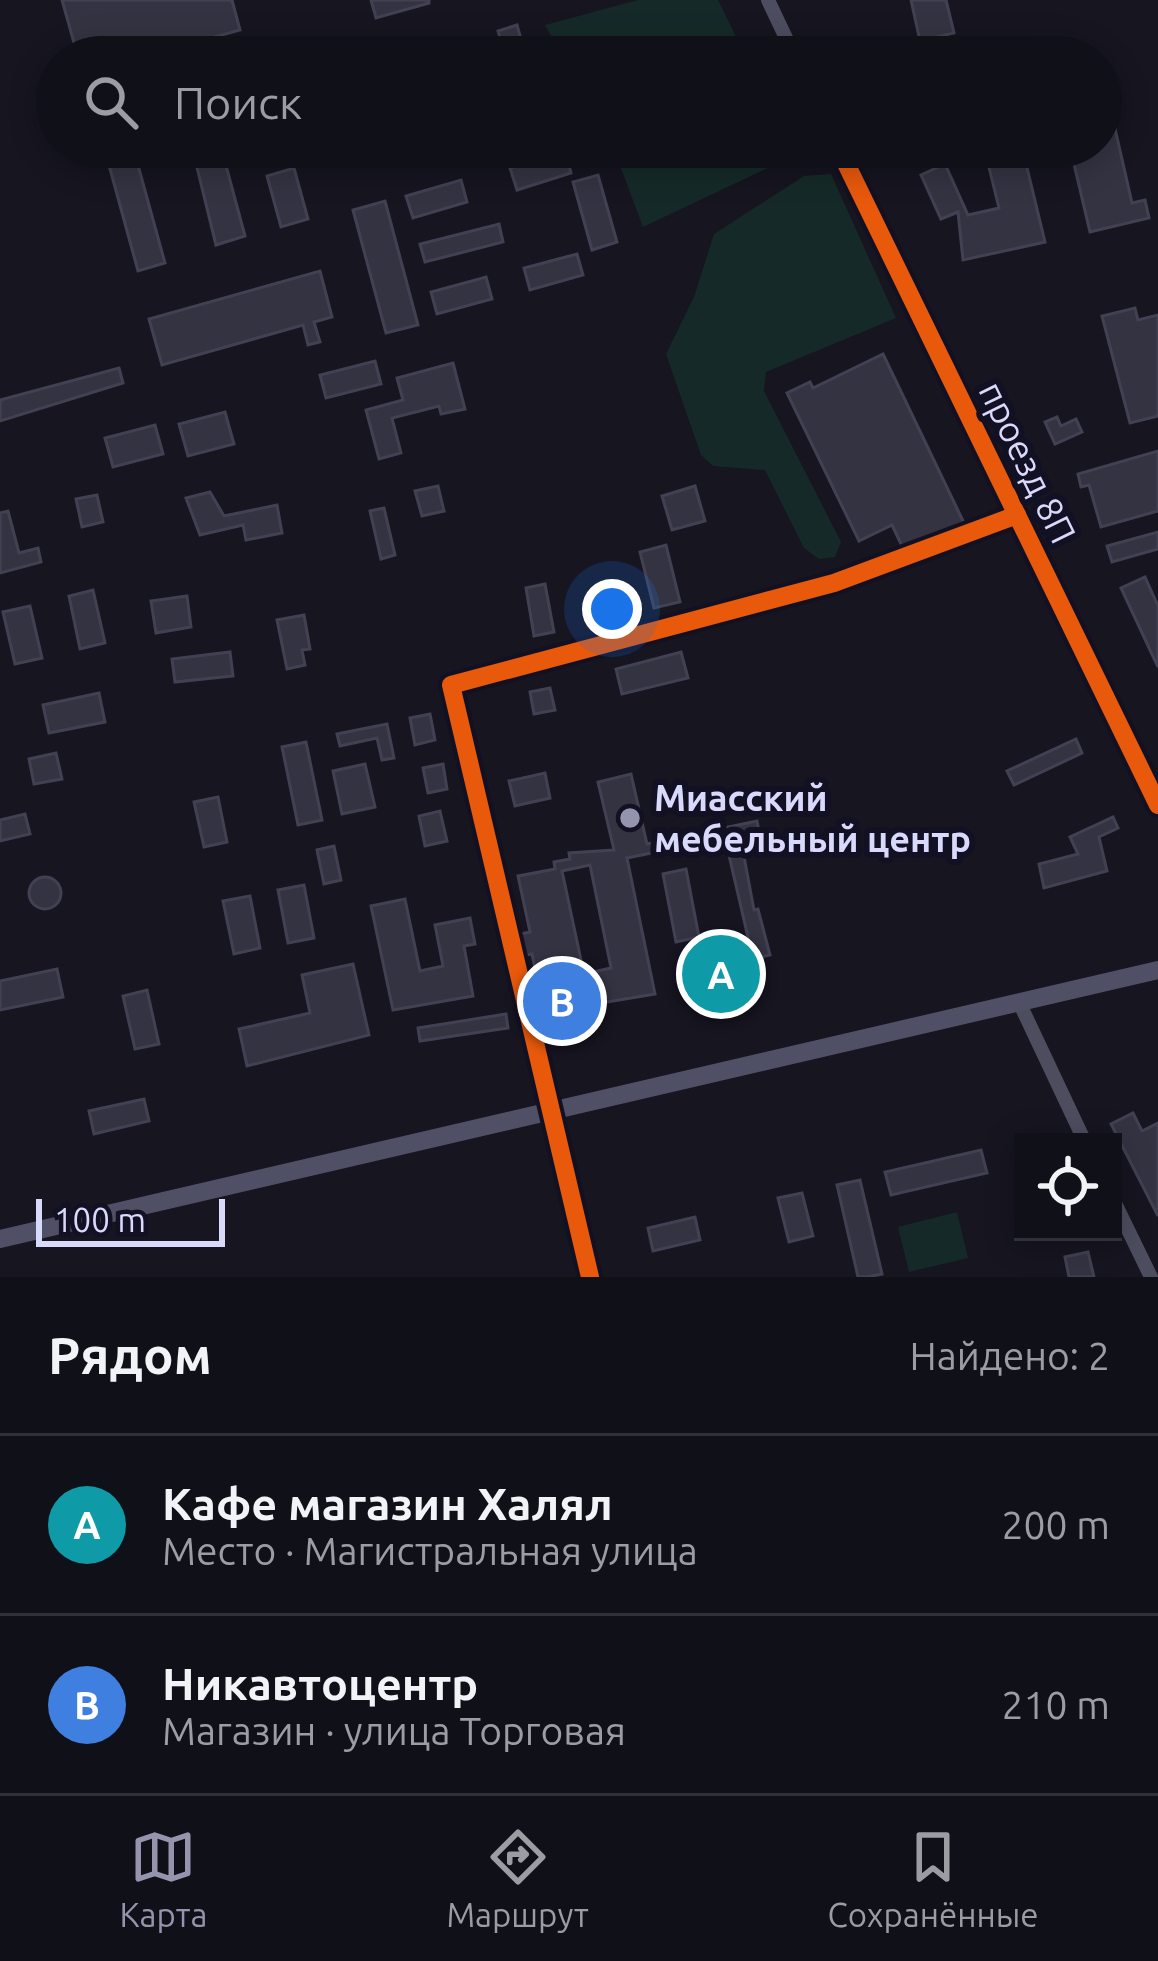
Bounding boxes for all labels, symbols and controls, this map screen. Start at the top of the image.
search box [36,36,1122,168]
icon: search [78,69,144,135]
text: Поиск [174,77,302,128]
street label: проезд 8П [971,375,1085,549]
your location [582,579,642,639]
place label: Миасский мебельный центр [654,777,971,859]
marker: Миасский мебельный центр [617,805,643,831]
pin: A [682,929,760,1019]
pin: B [523,956,601,1046]
map controls [1014,1133,1122,1241]
button: locate [1014,1133,1122,1241]
scale bar [36,1193,225,1246]
text: 100 m [54,1201,146,1238]
text: Рядом [48,1326,212,1384]
text: Найдено: 2 [910,1334,1110,1377]
text: Кафе магазин Халял [162,1478,613,1529]
text: A [73,1503,101,1546]
text: 200 m [1001,1503,1110,1546]
text: Место · Магистральная улица [162,1529,698,1572]
text: Никавтоцентр [162,1658,478,1709]
text: B [74,1683,100,1726]
text: 210 m [1001,1683,1110,1726]
text: Магазин · улица Торговая [162,1709,626,1752]
tab: Карта [119,1824,207,1933]
tab: Маршрут [446,1824,589,1933]
tab: Сохранённые [828,1824,1039,1933]

